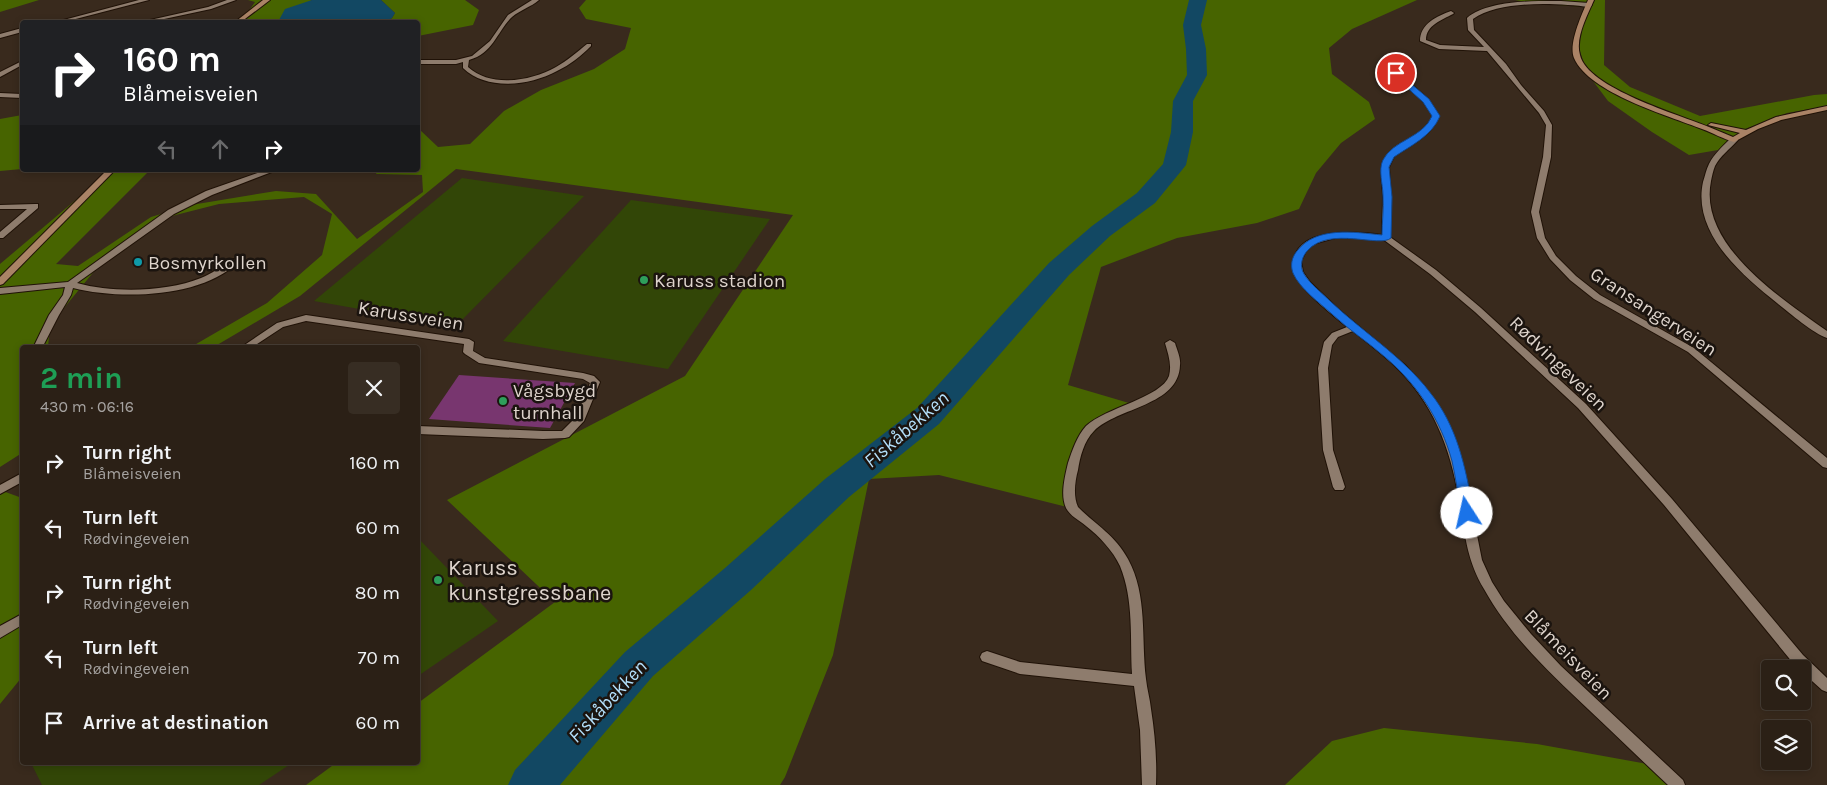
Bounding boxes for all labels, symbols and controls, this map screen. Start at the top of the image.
text: 160 m [123,39,221,80]
icon: right [40,40,105,105]
pin [1375,52,1417,94]
icon: arrive [1382,59,1410,87]
text: Blåmeisveien [123,81,258,107]
icon: left [153,135,181,163]
icon: ahead [206,135,234,163]
icon: right [259,135,287,163]
place label: Bosmyrkollen [148,252,267,274]
marker: Bosmyrkollen [132,256,144,268]
street label: Gransangerveien [1586,263,1721,361]
place label: Karuss stadion [654,270,785,292]
marker: Karuss stadion [638,274,650,286]
street label: Karussveien [357,297,465,335]
street label: Rødvingeveien [1505,312,1611,416]
text: 2 min [40,360,123,396]
button: close [348,362,400,414]
place label: Vågsbygd turnhall [513,380,596,424]
water label: Fiskåbekken [859,386,953,472]
marker: Vågsbygd turnhall [497,395,509,407]
text: 430 m · 06:16 [40,397,134,416]
text: Turn right [83,442,172,464]
icon: right [40,449,68,477]
text: 160 m [349,452,400,474]
text: Blåmeisveien [83,464,182,483]
position arrow [1440,486,1492,538]
text: Turn left [83,507,158,529]
icon: left [40,514,68,542]
text: 60 m [356,517,400,539]
text: Rødvingeveien [83,529,190,548]
place label: Karuss kunstgressbane [448,555,611,606]
text: Turn right [83,572,172,594]
marker: Karuss kunstgressbane [432,574,444,586]
icon: right [40,579,68,607]
text: 80 m [355,582,400,604]
text: Rødvingeveien [83,594,190,613]
street label: Blåmeisveien [1520,605,1617,704]
text: Turn left [83,637,158,659]
icon: left [40,644,68,672]
text: 70 m [358,647,400,669]
water label: Fiskåbekken [563,655,651,747]
text: Rødvingeveien [83,659,190,678]
map controls [1761,660,1811,770]
button: search [1761,660,1811,710]
icon: arrive [40,709,68,737]
text: Arrive at destination [83,712,269,734]
text: 60 m [356,712,400,734]
button: layers [1761,720,1811,770]

